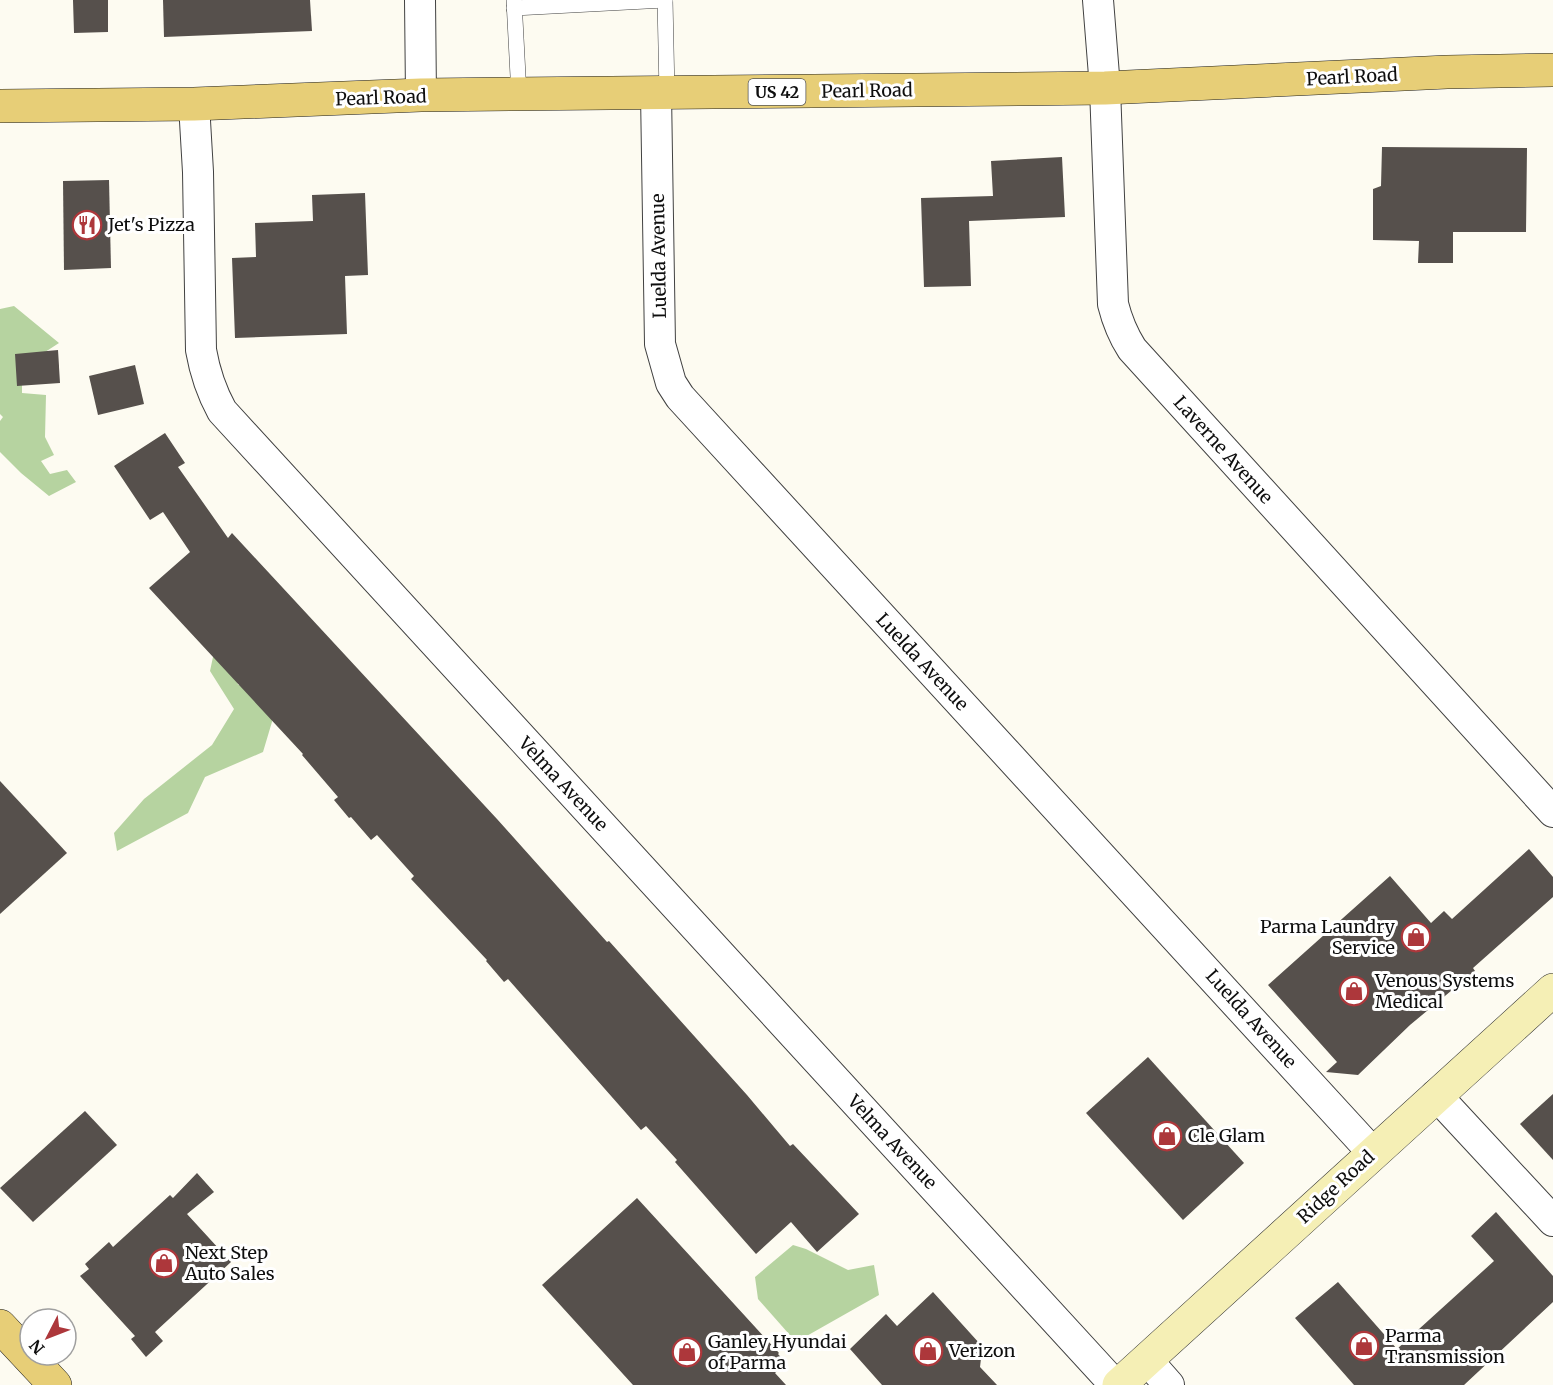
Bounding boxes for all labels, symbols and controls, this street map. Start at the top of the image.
street label: Pearl Road [1306,63,1398,90]
street label: Pearl Road [821,78,913,103]
road number: US 42 [748,79,806,105]
street label: Pearl Road [335,84,427,111]
street label: Luelda Avenue [646,193,671,319]
restaurant icon: Jet's Pizza [71,209,103,241]
place label: Jet's Pizza [107,213,195,236]
street label: Laverne Avenue [1169,391,1278,508]
street label: Luelda Avenue [871,608,973,715]
street label: Velma Avenue [513,731,613,836]
place label: Parma Laundry Service [1260,915,1396,959]
shop icon: Parma Laundry Service [1400,921,1432,953]
street label: Luelda Avenue [1201,964,1302,1073]
place label: Venous Systems Medical [1374,969,1514,1013]
shop icon: Venous Systems Medical [1338,975,1370,1007]
street label: Velma Avenue [842,1089,942,1194]
shop icon: Cle Glam [1151,1120,1183,1152]
place label: Cle Glam [1188,1124,1265,1147]
street label: Ridge Road [1292,1145,1379,1228]
place label: Next Step Auto Sales [184,1241,275,1285]
shop icon: Next Step Auto Sales [148,1247,180,1279]
north arrow [18,1307,78,1367]
place label: Parma Transmission [1385,1324,1505,1368]
place label: Ganley Hyundai of Parma [708,1330,847,1374]
shop icon: Parma Transmission [1348,1330,1380,1362]
text: N [25,1335,49,1358]
shop icon: Verizon [912,1335,944,1367]
shop icon: Ganley Hyundai of Parma [671,1336,703,1368]
place label: Verizon [948,1339,1016,1362]

